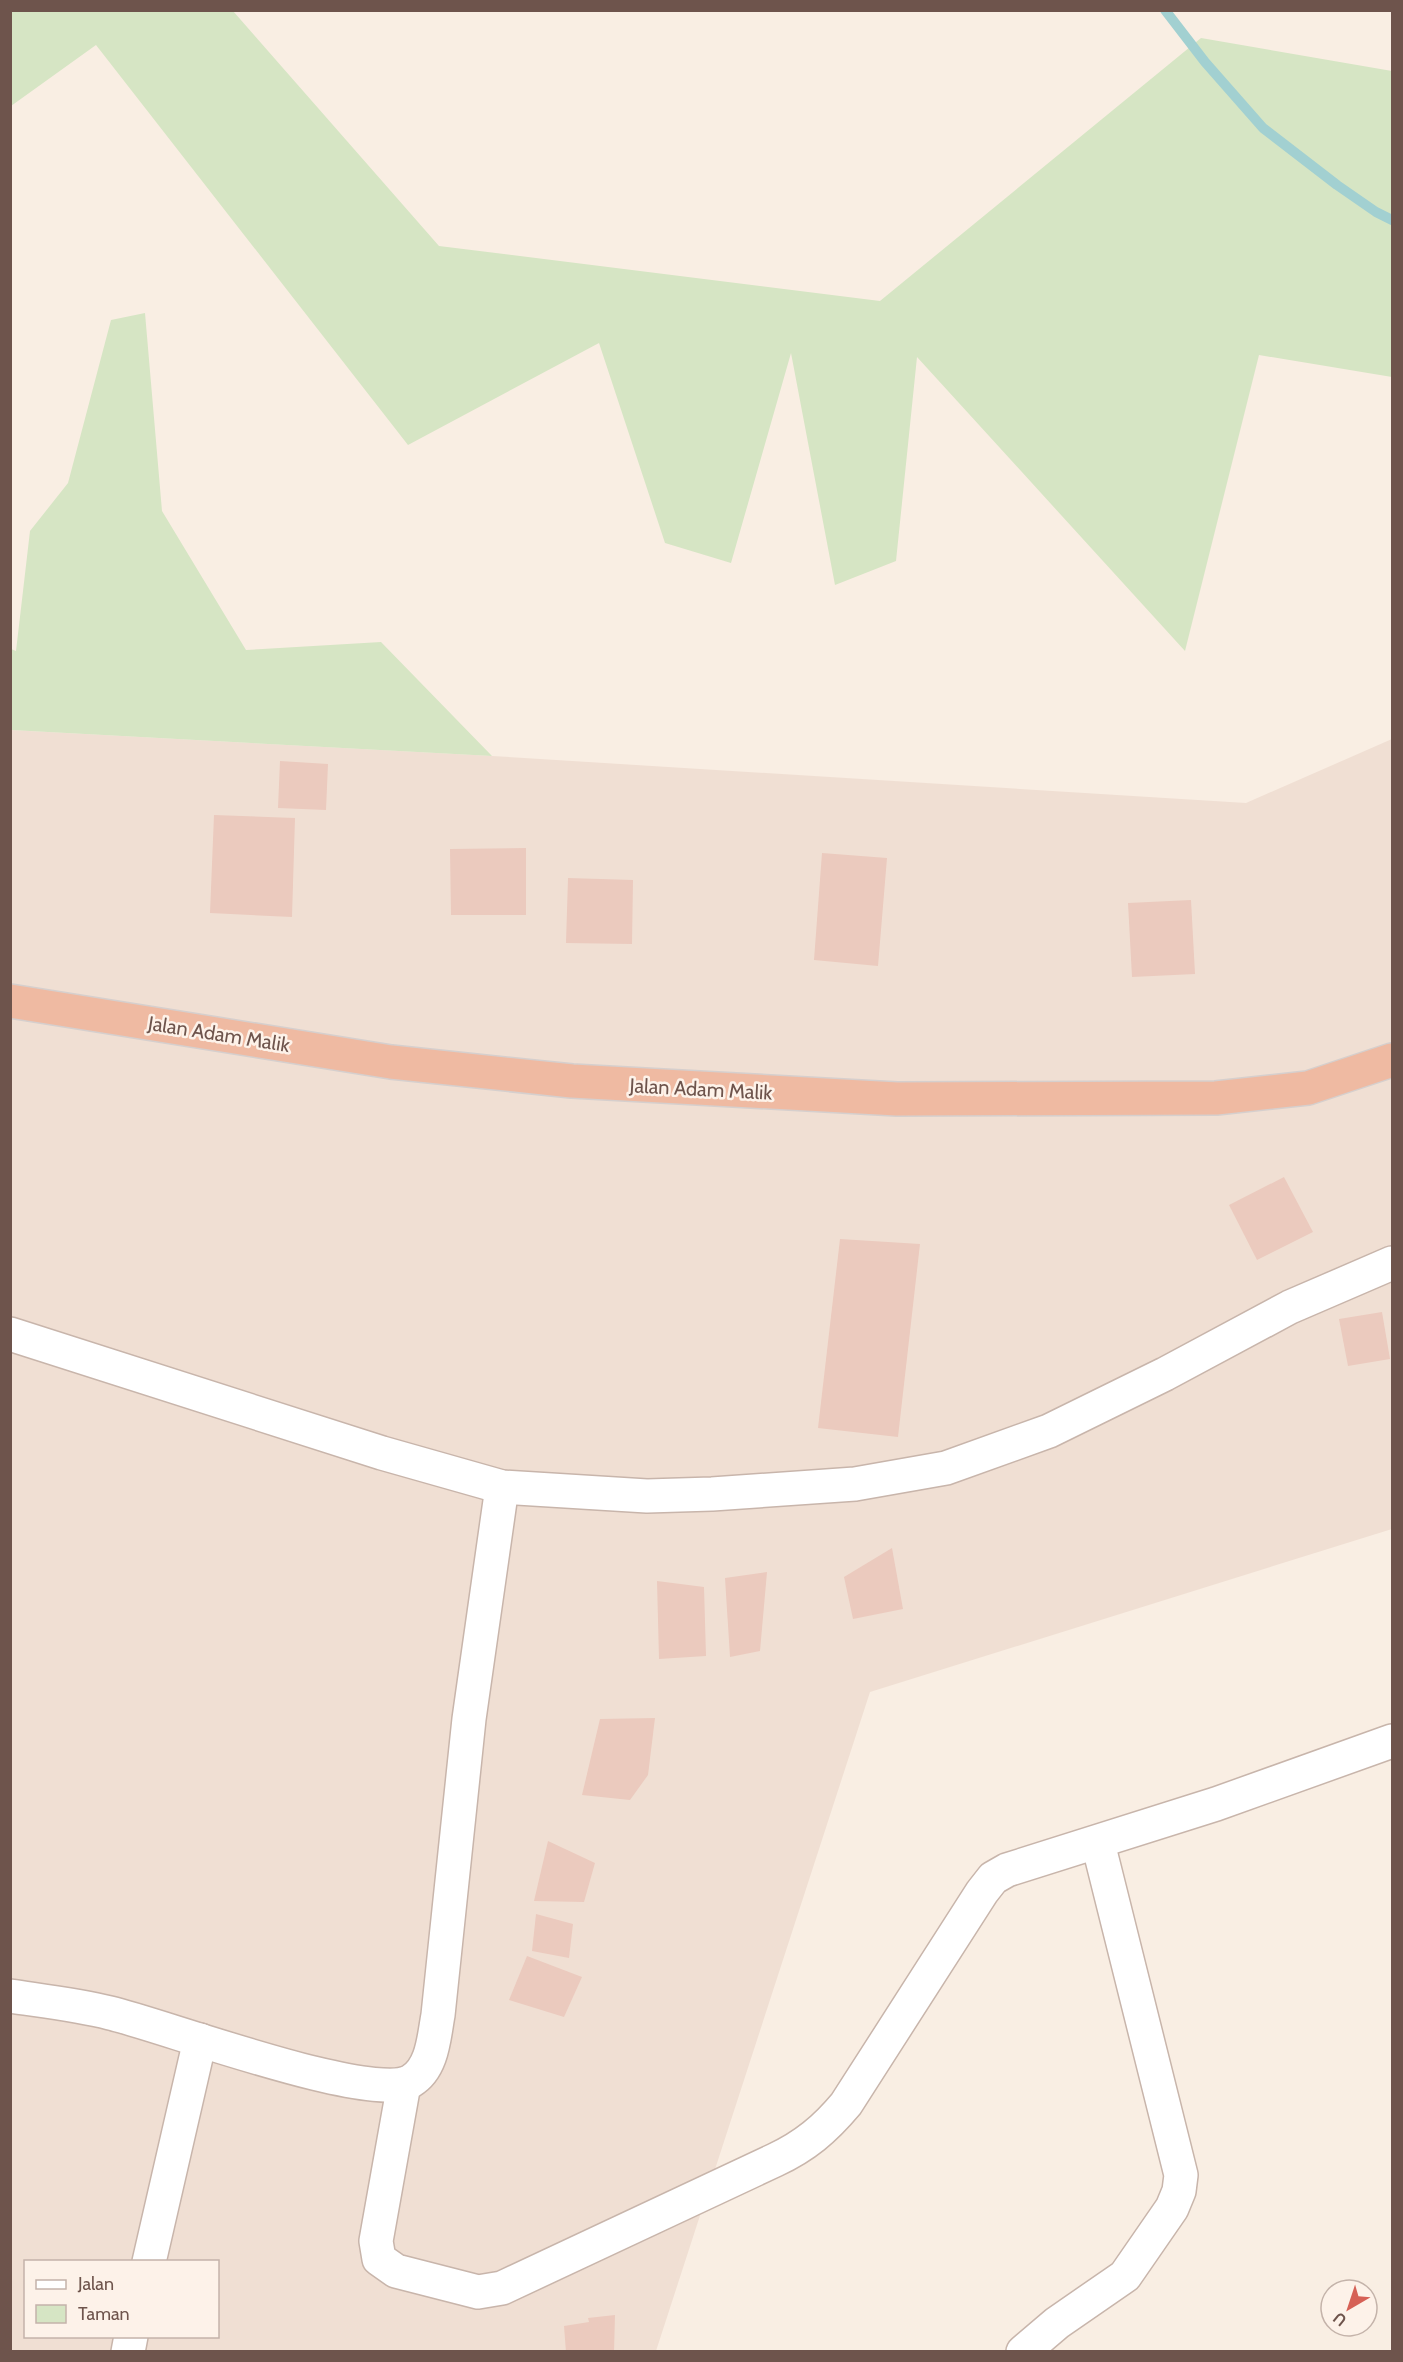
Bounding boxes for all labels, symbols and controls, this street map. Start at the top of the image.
street label: Jalan Adam Malik [146,1011,292,1057]
street label: Jalan Adam Malik [628,1073,773,1105]
legend [24,2260,219,2338]
text: Jalan [77,2273,114,2295]
north arrow [1319,2278,1379,2338]
text: Taman [78,2303,130,2325]
text: U [1329,2308,1350,2330]

